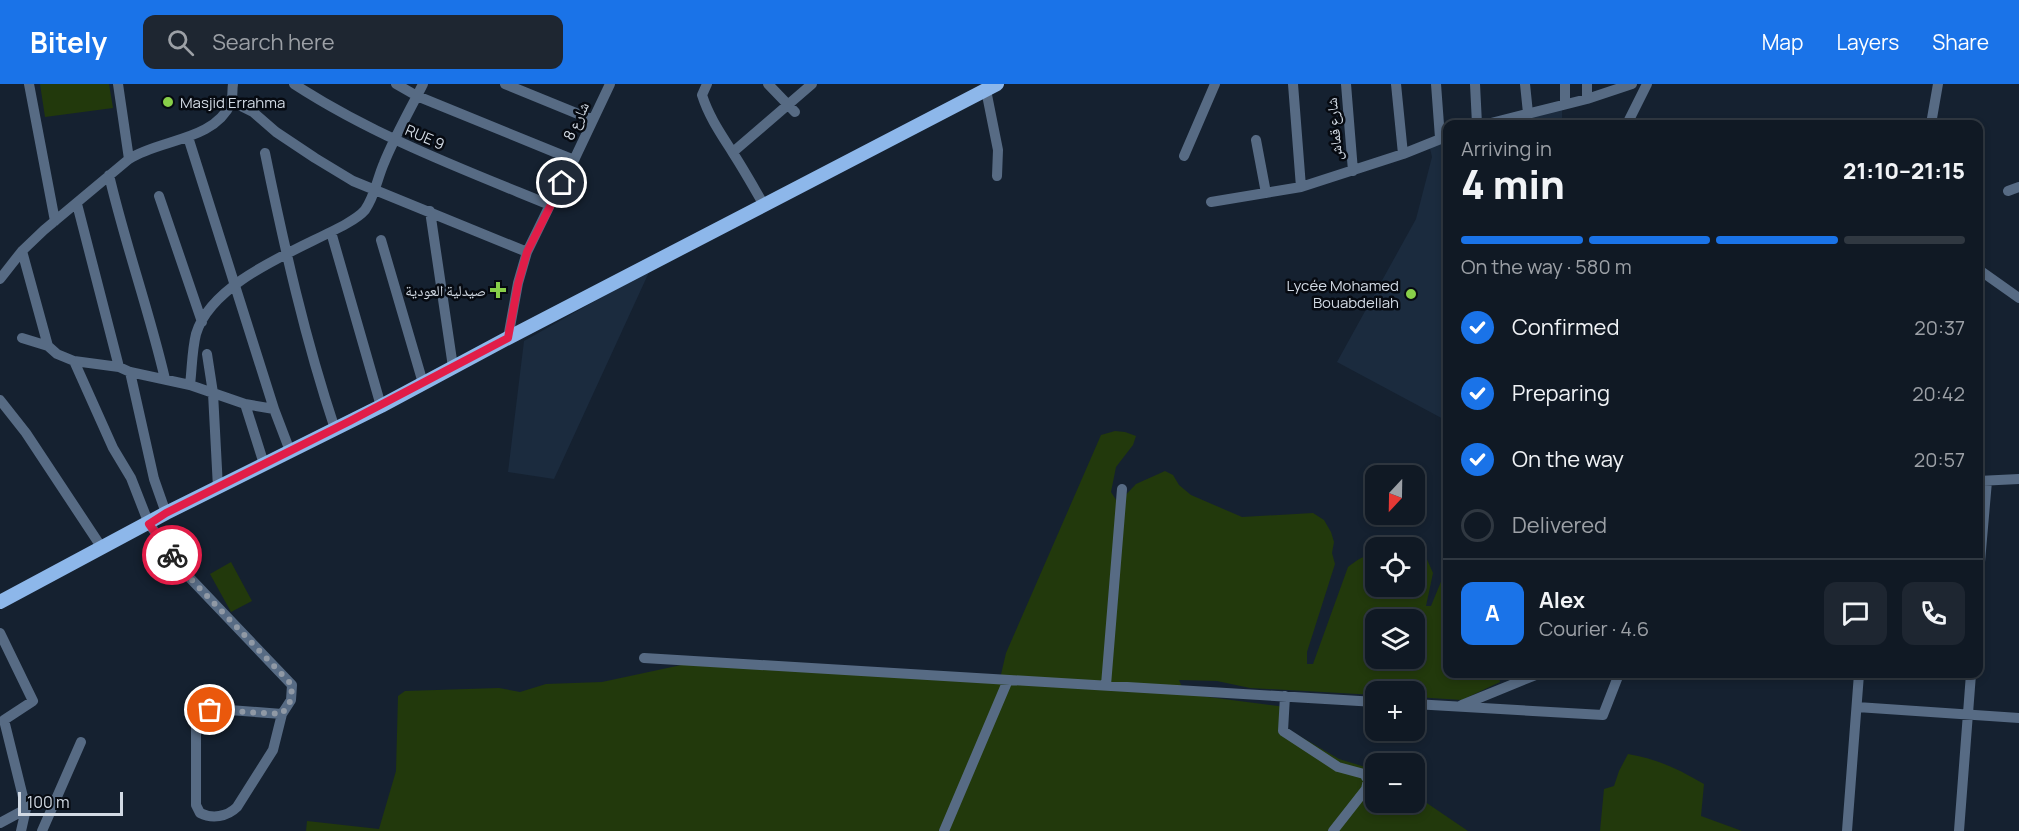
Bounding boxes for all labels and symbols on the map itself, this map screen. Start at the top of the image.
place label: Masjid Errahma [180,92,285,113]
marker: Masjid Errahma [161,95,175,109]
street label: شارع قماش [1321,97,1347,161]
street label: شارع 8 [558,98,594,144]
street label: RUE 9 [402,119,448,155]
pin [536,157,587,208]
place label: Lycée Mohamed Bouabdellah [1287,275,1399,313]
place label: صيدلية العودية [405,280,486,301]
marker: صيدلية العودية [491,283,505,297]
marker: Lycée Mohamed Bouabdellah [1404,287,1418,301]
north arrow [1365,465,1425,525]
courier [142,525,202,585]
pin [184,684,235,735]
scale bar [18,789,123,816]

